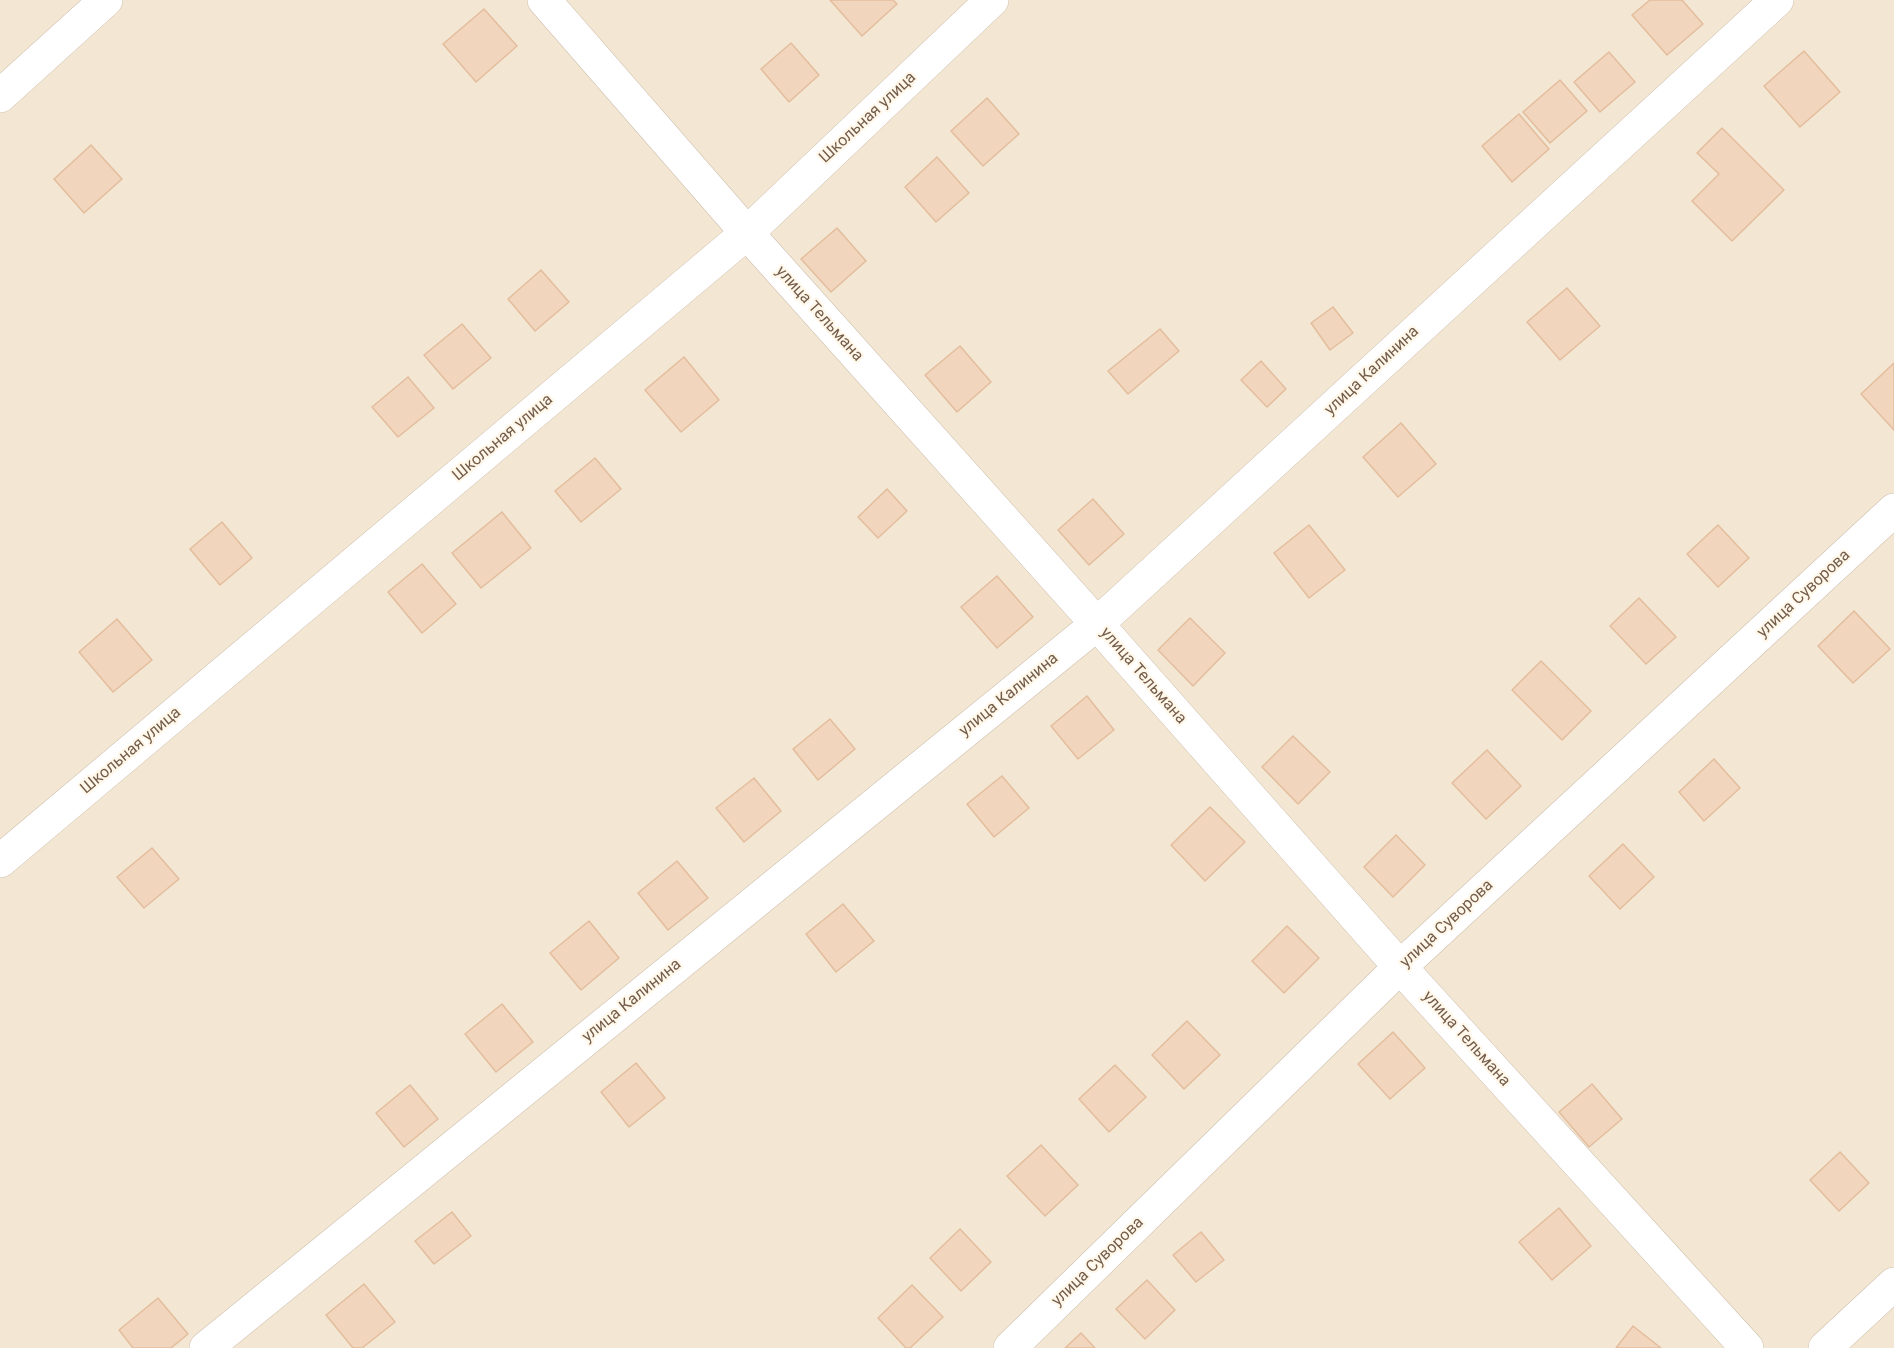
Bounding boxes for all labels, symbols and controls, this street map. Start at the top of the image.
street label: Школьная улица [816,68,920,168]
street label: улица Тельмана [771,262,867,366]
street label: улица Калинина [1321,322,1423,420]
street label: Школьная улица [449,390,557,486]
street label: улица Суворова [1754,546,1854,642]
street label: улица Тельмана [1096,624,1190,728]
street label: улица Калинина [956,649,1062,741]
street label: Школьная улица [77,703,185,799]
street label: улица Суворова [1397,876,1497,972]
street label: улица Калинина [579,955,685,1047]
street label: улица Тельмана [1418,987,1514,1091]
street label: улица Суворова [1048,1213,1148,1311]

